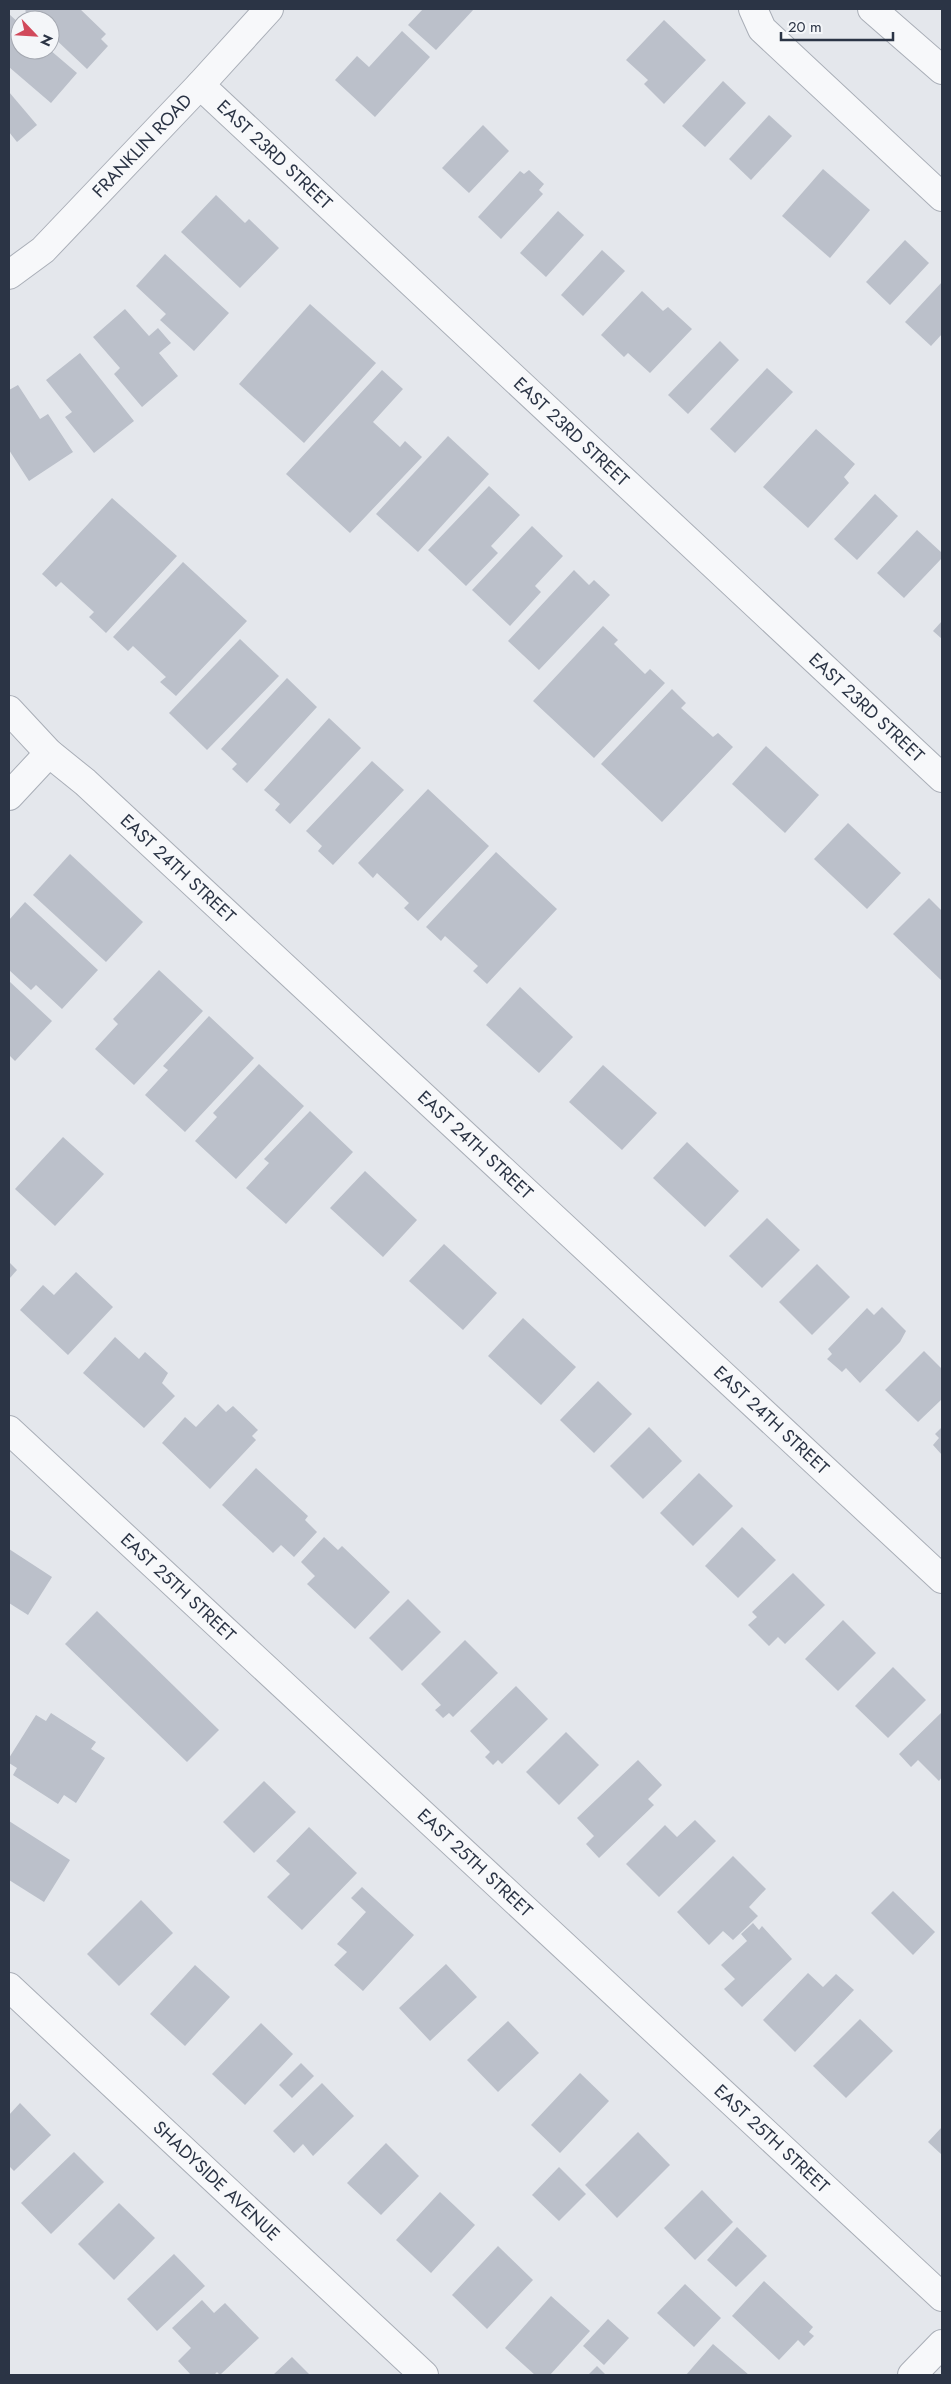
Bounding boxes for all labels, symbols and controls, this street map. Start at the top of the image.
north arrow [10,10,60,60]
scale bar [781,10,894,42]
text: 20 m [788,16,822,38]
text: N [35,31,58,50]
street label: FRANKLIN ROAD [86,88,198,204]
street label: EAST 23RD STREET [211,94,339,216]
street label: EAST 23RD STREET [508,371,635,493]
street label: EAST 23RD STREET [803,647,931,769]
street label: EAST 24TH STREET [114,808,242,929]
street label: EAST 24TH STREET [412,1085,539,1206]
street label: EAST 24TH STREET [708,1360,835,1481]
street label: EAST 25TH STREET [115,1527,242,1648]
street label: EAST 25TH STREET [411,1803,539,1924]
street label: EAST 25TH STREET [708,2078,835,2199]
street label: SHADYSIDE AVENUE [147,2115,286,2247]

